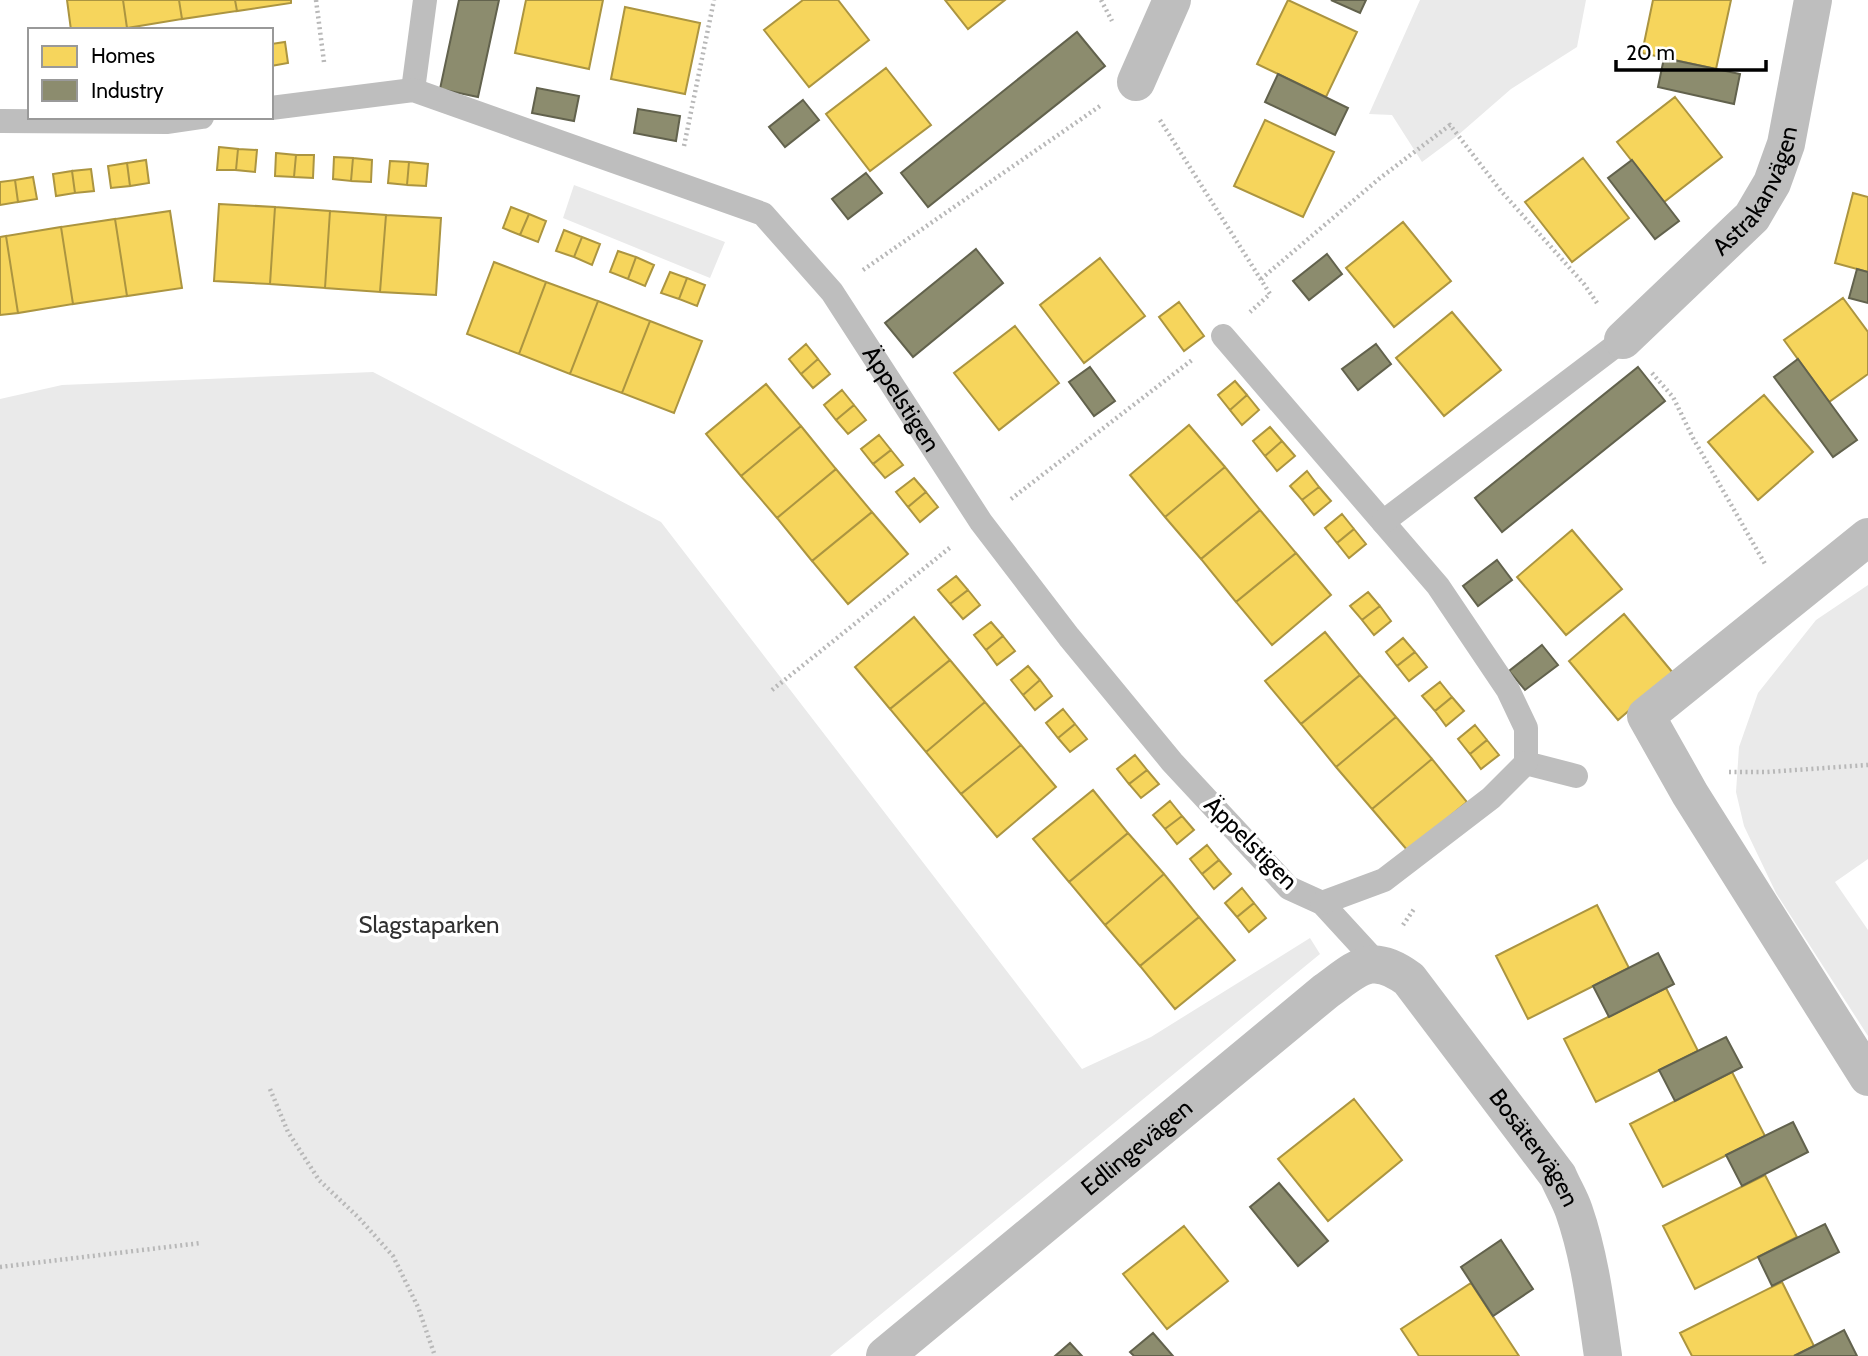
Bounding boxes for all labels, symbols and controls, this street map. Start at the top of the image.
legend [28,28,273,119]
scale bar [1616,28,1766,72]
text: 20 m [1626,40,1675,65]
text: Homes [91,43,155,68]
text: Industry [91,78,164,103]
street label: Astrakanvägen [1706,124,1803,261]
street label: Äppelstigen [857,340,947,457]
street label: Äppelstigen [1199,790,1304,895]
park label: Slagstaparken [359,910,499,939]
street label: Bosätervägen [1483,1083,1585,1211]
street label: Edlingevägen [1075,1093,1198,1201]

